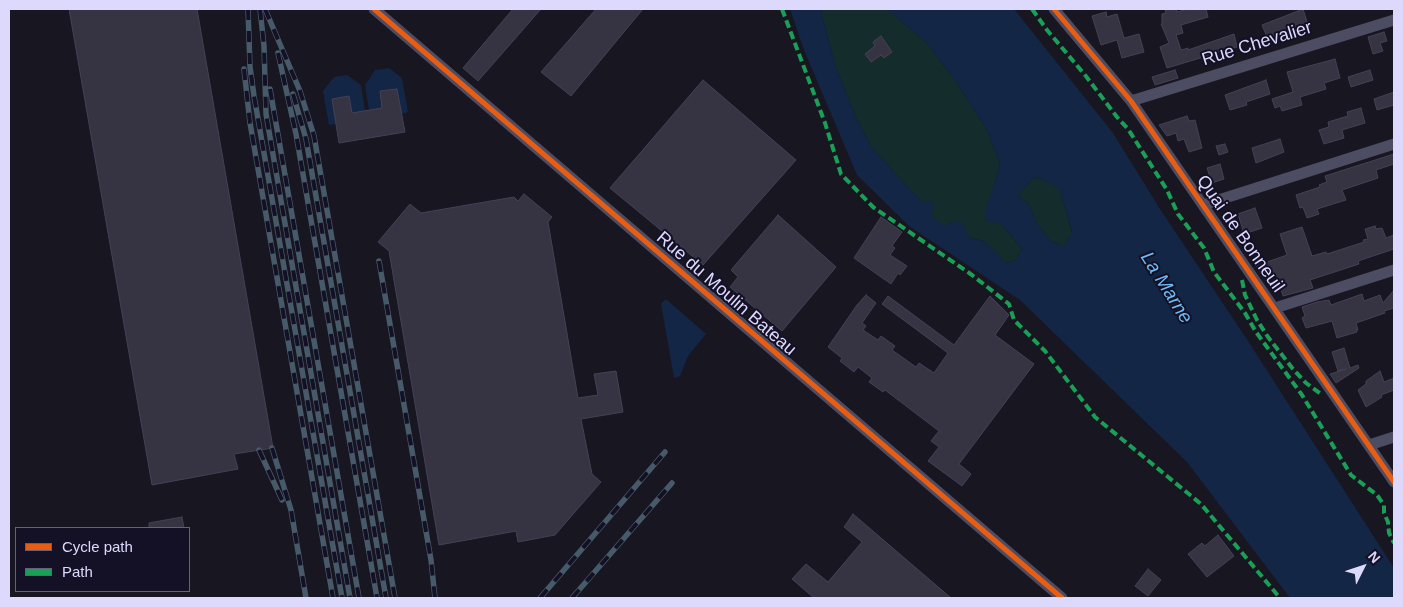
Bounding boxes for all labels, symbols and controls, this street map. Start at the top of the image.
street label: Rue Chevalier [1199,17,1315,71]
street label: Quai de Bonneuil [1192,171,1288,297]
street label: Rue du Moulin Bateau [652,227,800,361]
water label: La Marne [1135,248,1197,328]
legend [15,527,190,592]
text: Cycle path [62,538,133,555]
north arrow [1338,542,1388,592]
text: N [1365,548,1384,566]
text: Path [62,563,93,580]

